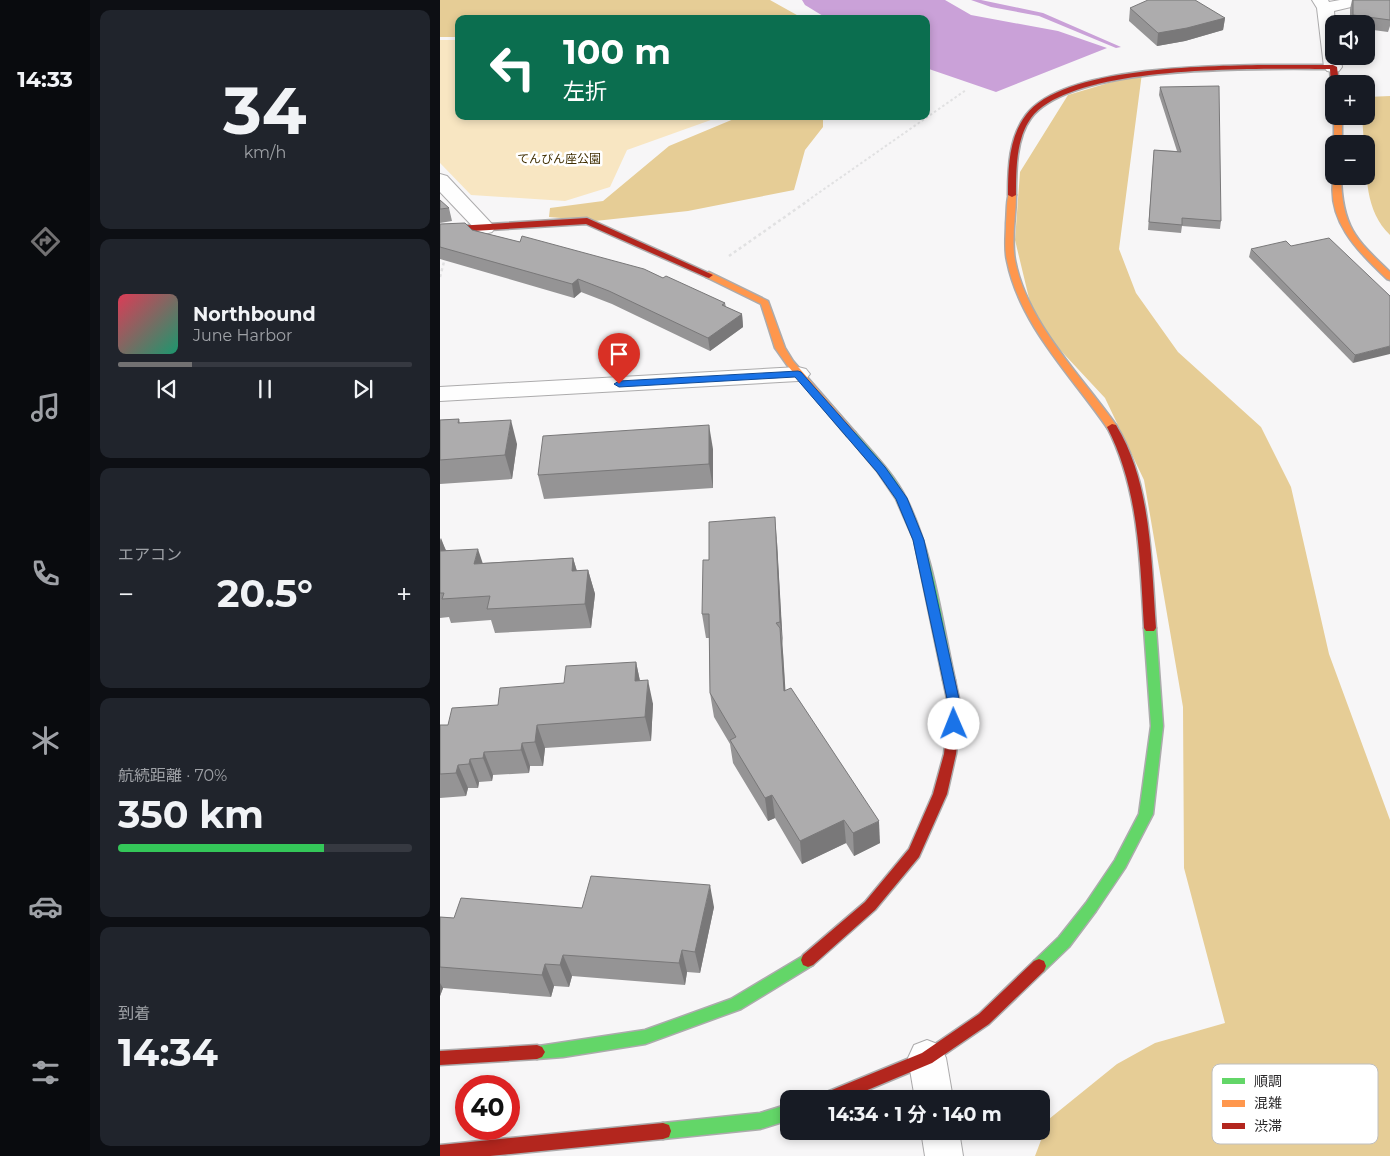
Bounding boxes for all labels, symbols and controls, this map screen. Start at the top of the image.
map controls [1325,15,1375,185]
button: sound [1325,15,1375,65]
text: 100 m [563,30,671,73]
icon: left [480,35,545,100]
text: 14:33 [17,66,73,93]
text: 34 [223,71,307,150]
button: + [1325,75,1375,125]
text: 左折 [563,78,607,105]
button: − [1325,135,1375,185]
text: km/h [244,143,286,162]
park label: てんびん座公園 [517,151,601,166]
icon: directions [28,224,63,259]
text: Northbound [193,303,316,326]
text: June Harbor [193,326,292,345]
pin [598,333,640,384]
icon: arrive [605,340,633,368]
icon: previous [153,375,181,403]
icon: pause [251,375,279,403]
icon: next [349,375,377,403]
icon: music [28,390,63,425]
text: エアコン [118,545,182,564]
icon: phone [28,556,63,591]
text: 20.5° [217,570,313,617]
text: − [118,577,134,611]
text: + [396,577,412,611]
position arrow [927,697,979,749]
icon: climate [28,723,63,758]
text: 航続距離 · 70% [118,766,227,785]
text: 350 km [118,791,264,838]
icon: car [28,889,63,924]
text: 到着 [118,1004,150,1023]
text: 14:34 [118,1029,218,1076]
icon: filters [28,1055,63,1090]
legend [1212,1064,1378,1144]
text: 順調 [1254,1072,1282,1090]
speed limit sign: 40 [455,1075,520,1140]
text: 混雑 [1254,1094,1282,1112]
text: 14:34 · 1 分 · 140 m [828,1103,1002,1126]
text: 渋滞 [1254,1117,1282,1135]

